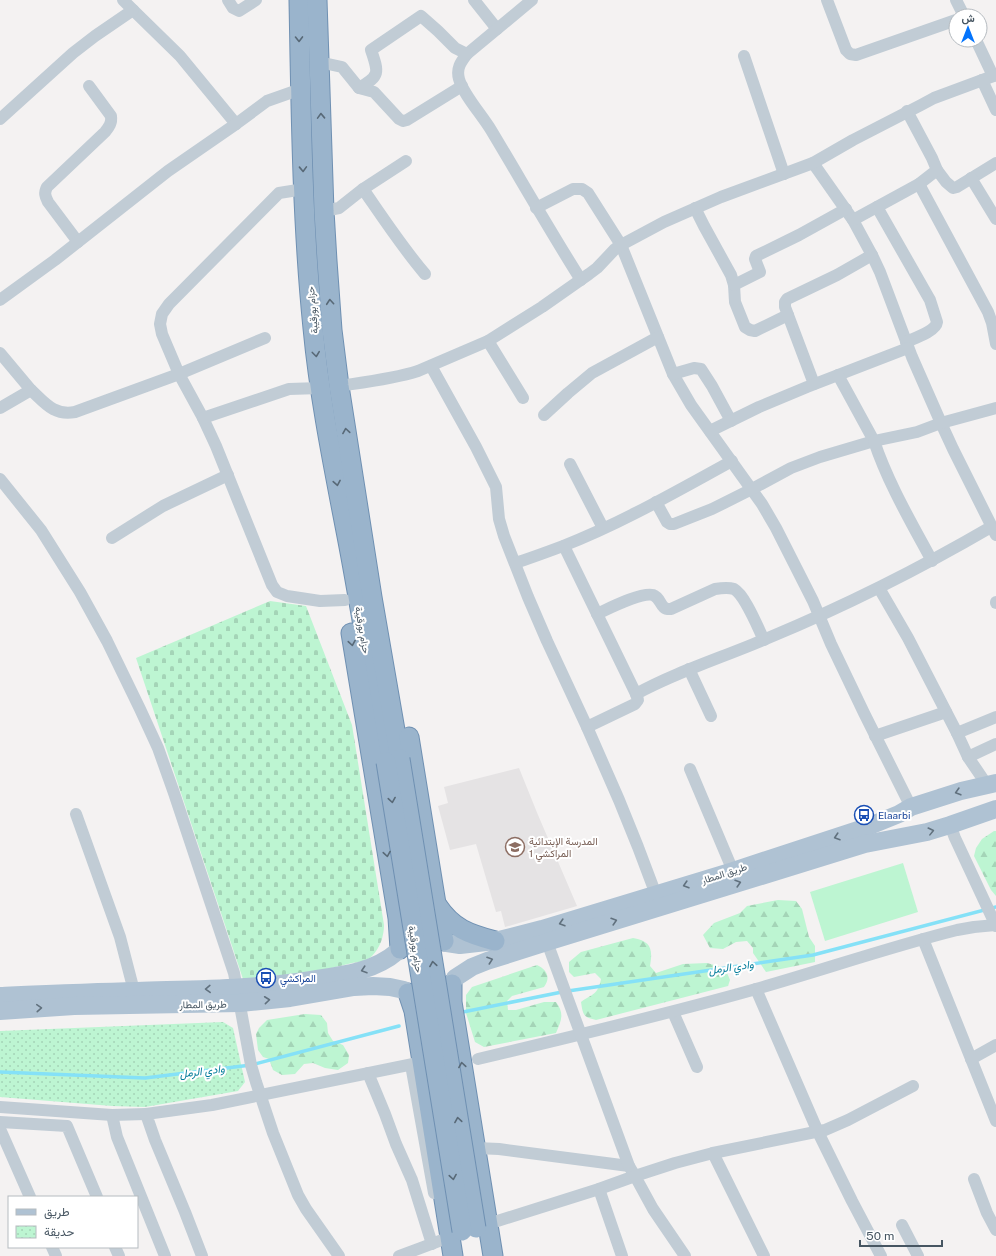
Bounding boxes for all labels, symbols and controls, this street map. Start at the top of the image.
north arrow [948,8,988,48]
text: ش [961,12,975,25]
one-way arrow [295,36,303,42]
one-way arrow [316,113,325,119]
one-way arrow [299,166,307,172]
street label: حزام بورقيبة [304,285,321,334]
one-way arrow [325,299,334,305]
one-way arrow [311,351,320,357]
one-way arrow [342,428,351,434]
one-way arrow [332,480,340,486]
street label: حزام بورقيبة [352,606,373,655]
one-way arrow [347,640,356,646]
one-way arrow [955,787,962,796]
one-way arrow [387,797,396,803]
bus stop icon: Elaarbi [853,804,875,826]
place label: Elaarbi [878,809,910,821]
one-way arrow [928,827,934,835]
one-way arrow [833,832,840,841]
place label: المدرسة الإبتدائية المراكشي 1 [529,835,597,862]
school or university icon: المدرسة الإبتدائية المراكشي 1 [504,836,526,858]
one-way arrow [382,851,391,857]
street label: طريق المطار [699,860,749,887]
one-way arrow [734,879,741,888]
one-way arrow [683,881,690,889]
one-way arrow [558,918,565,927]
one-way arrow [610,918,617,926]
street label: حزام بورقيبة [405,925,426,974]
one-way arrow [486,956,493,965]
water label: وادي الرمل [708,958,755,979]
one-way arrow [429,961,438,967]
one-way arrow [361,965,368,973]
bus stop icon: المراكشي [255,967,277,989]
place label: المراكشي [280,972,316,987]
one-way arrow [205,985,211,993]
one-way arrow [264,996,270,1005]
street label: طريق المطار [178,998,227,1011]
one-way arrow [36,1004,42,1013]
water label: وادي الرمل [179,1062,226,1083]
one-way arrow [458,1062,467,1069]
one-way arrow [454,1117,463,1123]
one-way arrow [448,1174,457,1180]
legend [8,1196,138,1248]
text: طريق [44,1205,70,1220]
scale bar [860,1222,942,1248]
text: حديقة [44,1225,74,1239]
text: 50 m [866,1229,894,1243]

